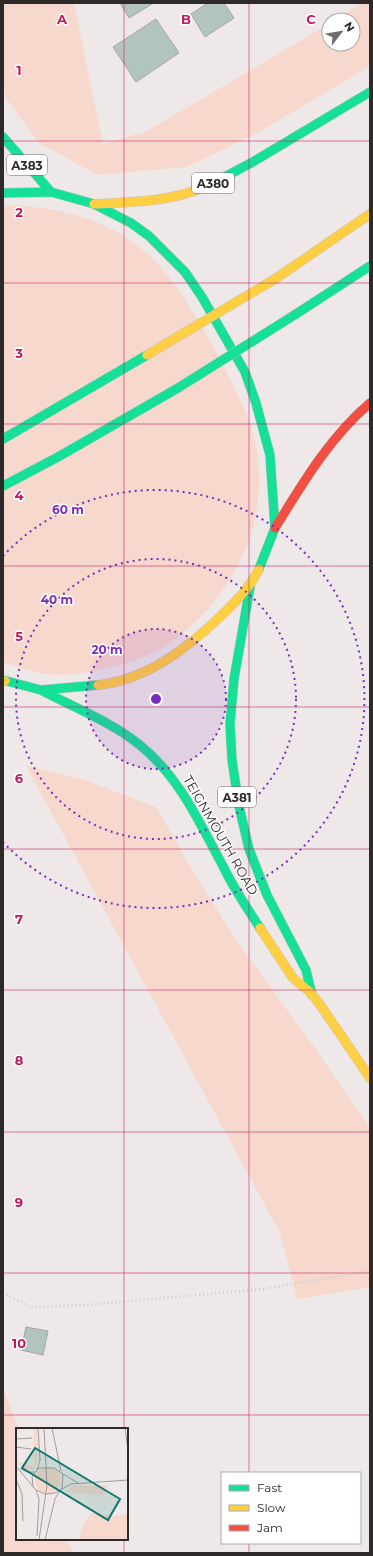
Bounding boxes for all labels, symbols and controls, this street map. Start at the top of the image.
text: A [56,11,68,27]
text: B [181,11,191,27]
text: C [306,11,316,27]
north arrow [321,12,361,52]
text: N [341,19,358,34]
text: 1 [16,62,22,78]
road number: A383 [7,155,47,175]
road number: A380 [192,173,234,193]
text: 2 [15,204,23,220]
text: 3 [14,345,23,361]
text: 4 [15,487,24,503]
text: 60 m [52,502,84,517]
text: 40 m [41,592,73,607]
text: 5 [15,628,23,644]
text: 20 m [91,642,123,657]
centre of rings [149,692,163,706]
text: 6 [15,770,24,786]
street label: TEIGNMOUTH ROAD [180,772,262,898]
road number: A381 [218,787,256,807]
text: 7 [15,911,23,927]
text: 8 [15,1052,24,1068]
text: 9 [15,1194,23,1210]
text: 10 [12,1335,26,1351]
inset map [16,1428,128,1540]
legend [221,1472,361,1544]
text: Fast [257,1480,282,1495]
text: Slow [257,1500,286,1515]
text: Jam [256,1520,283,1535]

